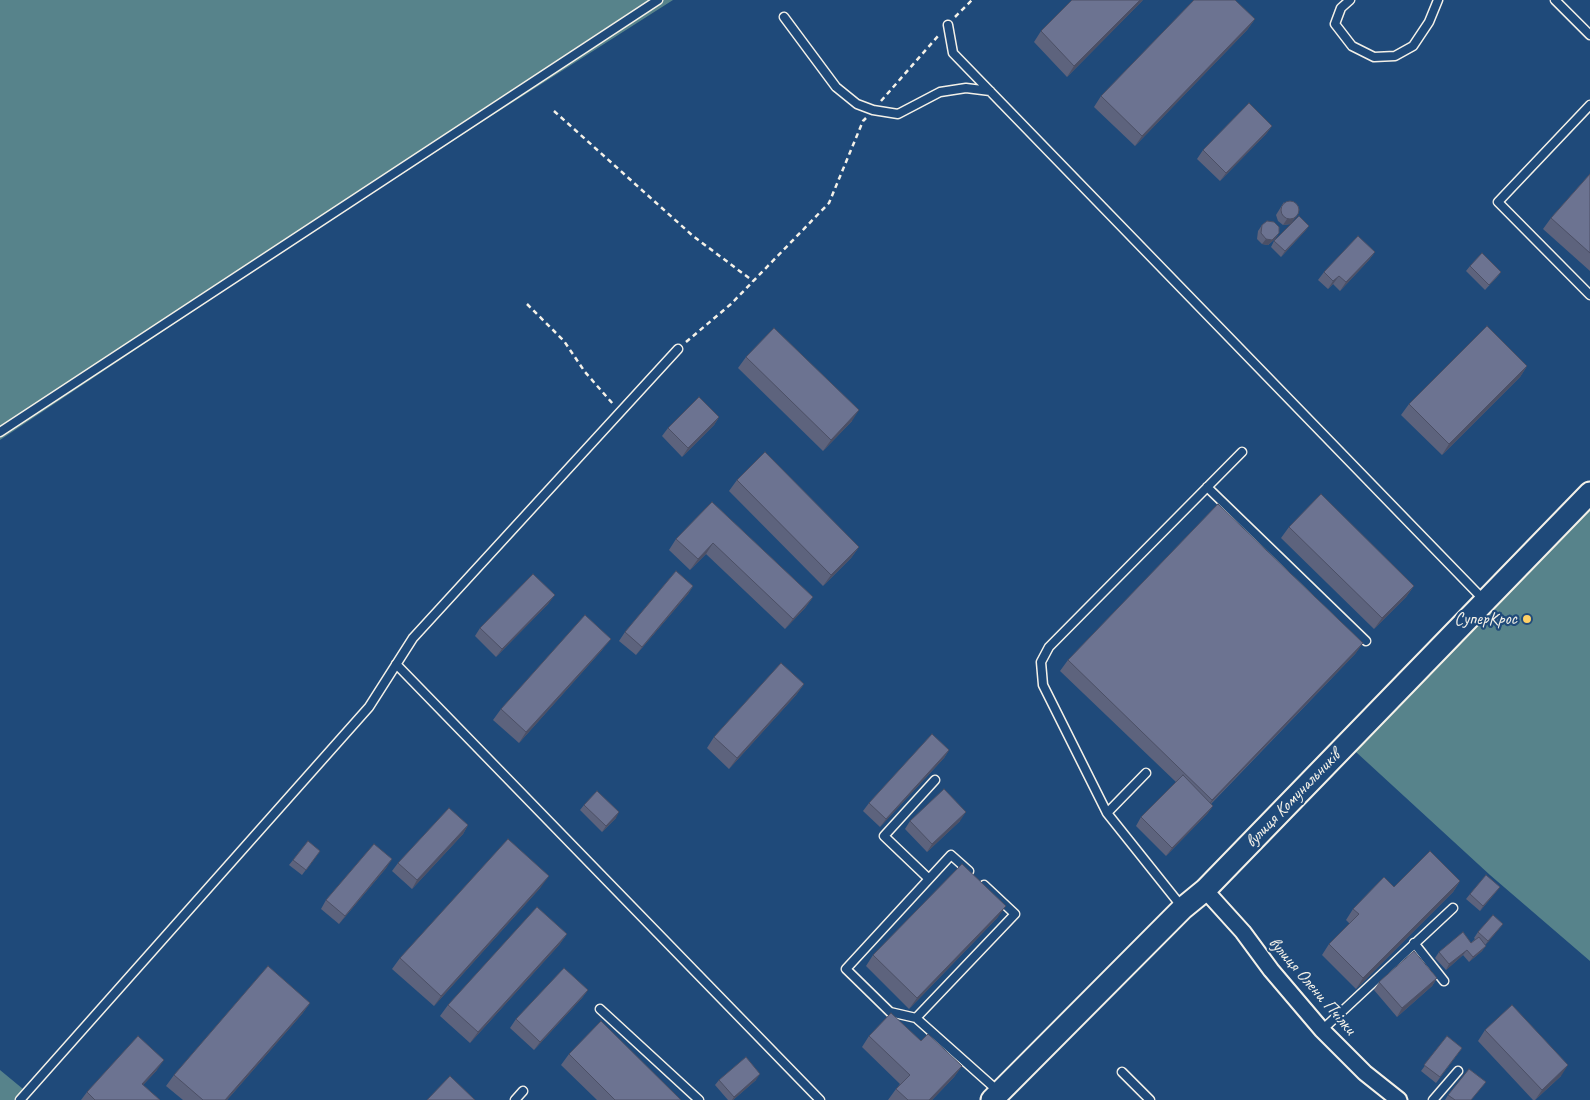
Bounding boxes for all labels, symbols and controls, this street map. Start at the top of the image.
place label: СуперКрос [1454,608,1517,630]
marker: СуперКрос [1521,613,1533,625]
street label: вулиця Комунальників [1241,745,1345,853]
street label: вулиця Олени Пчілки [1264,933,1360,1039]

